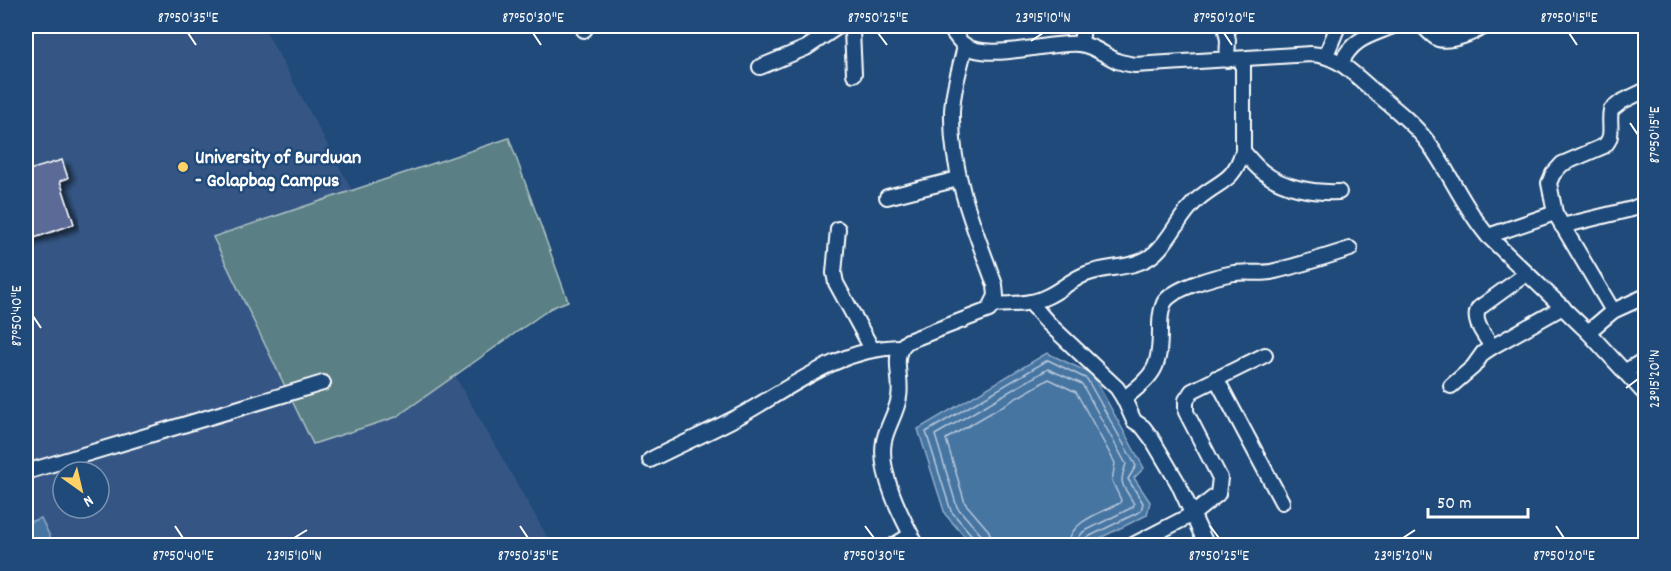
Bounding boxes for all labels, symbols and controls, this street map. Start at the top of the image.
text: 87°50'35"E [158,8,218,30]
text: 87°50'30"E [502,8,564,30]
text: 87°50'25"E [848,8,908,30]
text: 23°15'10"N [1015,8,1071,30]
text: 87°50'20"E [1193,8,1255,30]
text: 87°50'15"E [1540,8,1598,30]
text: 87°50'15"E [1645,106,1667,164]
place label: University of Burdwan - Golapbag Campus [195,145,361,196]
marker: University of Burdwan - Golapbag Campus [176,160,190,174]
text: 87°50'40"E [7,285,29,347]
text: 23°15'20"N [1645,350,1667,408]
north arrow [51,460,111,520]
scale bar [1428,481,1528,519]
text: N [78,489,98,512]
text: 50 m [1437,492,1472,517]
text: 87°50'40"E [152,546,214,568]
text: 23°15'10"N [266,546,322,568]
text: 87°50'35"E [498,546,558,568]
text: 87°50'30"E [843,546,905,568]
text: 87°50'25"E [1189,546,1249,568]
text: 23°15'20"N [1374,546,1432,568]
text: 87°50'20"E [1533,546,1595,568]

